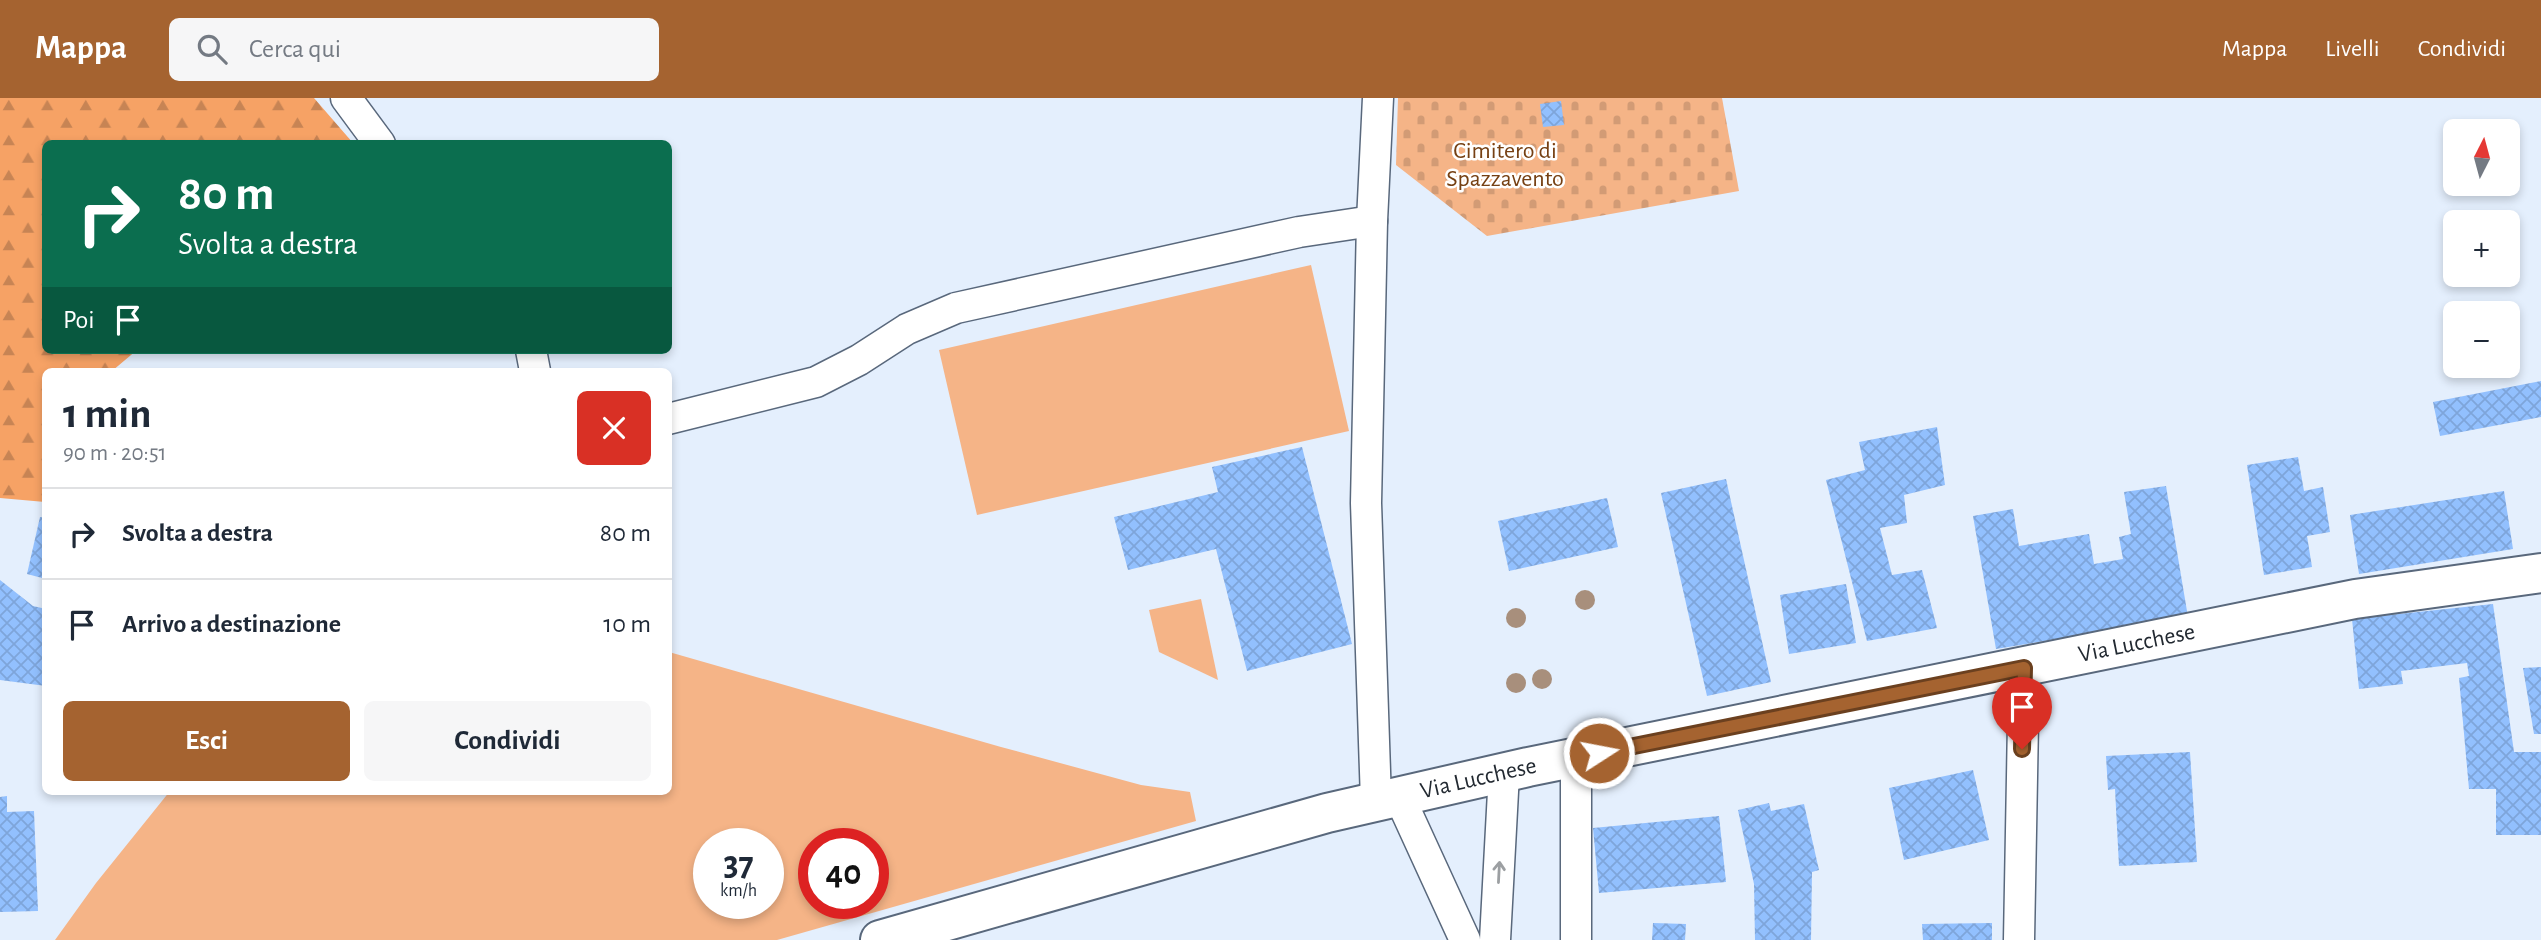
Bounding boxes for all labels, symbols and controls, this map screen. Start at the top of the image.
search box [169,18,659,81]
icon: search [193,30,231,68]
text: Mappa [35,32,127,65]
text: Cerca qui [249,36,341,62]
text: Mappa [2222,37,2287,61]
text: Livelli [2325,37,2380,61]
text: Condividi [2418,37,2506,61]
north arrow [2443,119,2520,196]
map controls [2443,119,2520,378]
park label: Cimitero di Spazzavento [1446,139,1564,191]
icon: right [63,168,154,259]
text: 80 m [178,170,275,219]
button: + [2443,210,2520,287]
text: Svolta a destra [178,228,358,260]
icon: arrive [109,301,147,339]
button: − [2443,301,2520,378]
text: Poi [63,307,95,333]
button: close [577,391,651,465]
text: 1 min [63,393,152,435]
text: 90 m · 20:51 [63,442,166,465]
icon: right [63,515,101,553]
text: Svolta a destra [122,520,273,546]
text: 80 m [600,520,651,546]
icon: arrive [63,606,101,644]
text: Arrivo a destinazione [122,611,341,637]
text: 10 m [603,611,651,637]
street label: Via Lucchese [2076,620,2197,667]
pin [1992,677,2052,749]
icon: arrive [2003,688,2041,726]
button: Esci [63,701,350,781]
button: Condividi [364,701,651,781]
position arrow [1562,716,1636,790]
street label: Via Lucchese [1418,754,1539,803]
speed limit sign: 40 [798,828,889,919]
text: 37 [723,847,754,882]
one-way arrow [1493,861,1506,884]
text: km/h [720,882,757,900]

